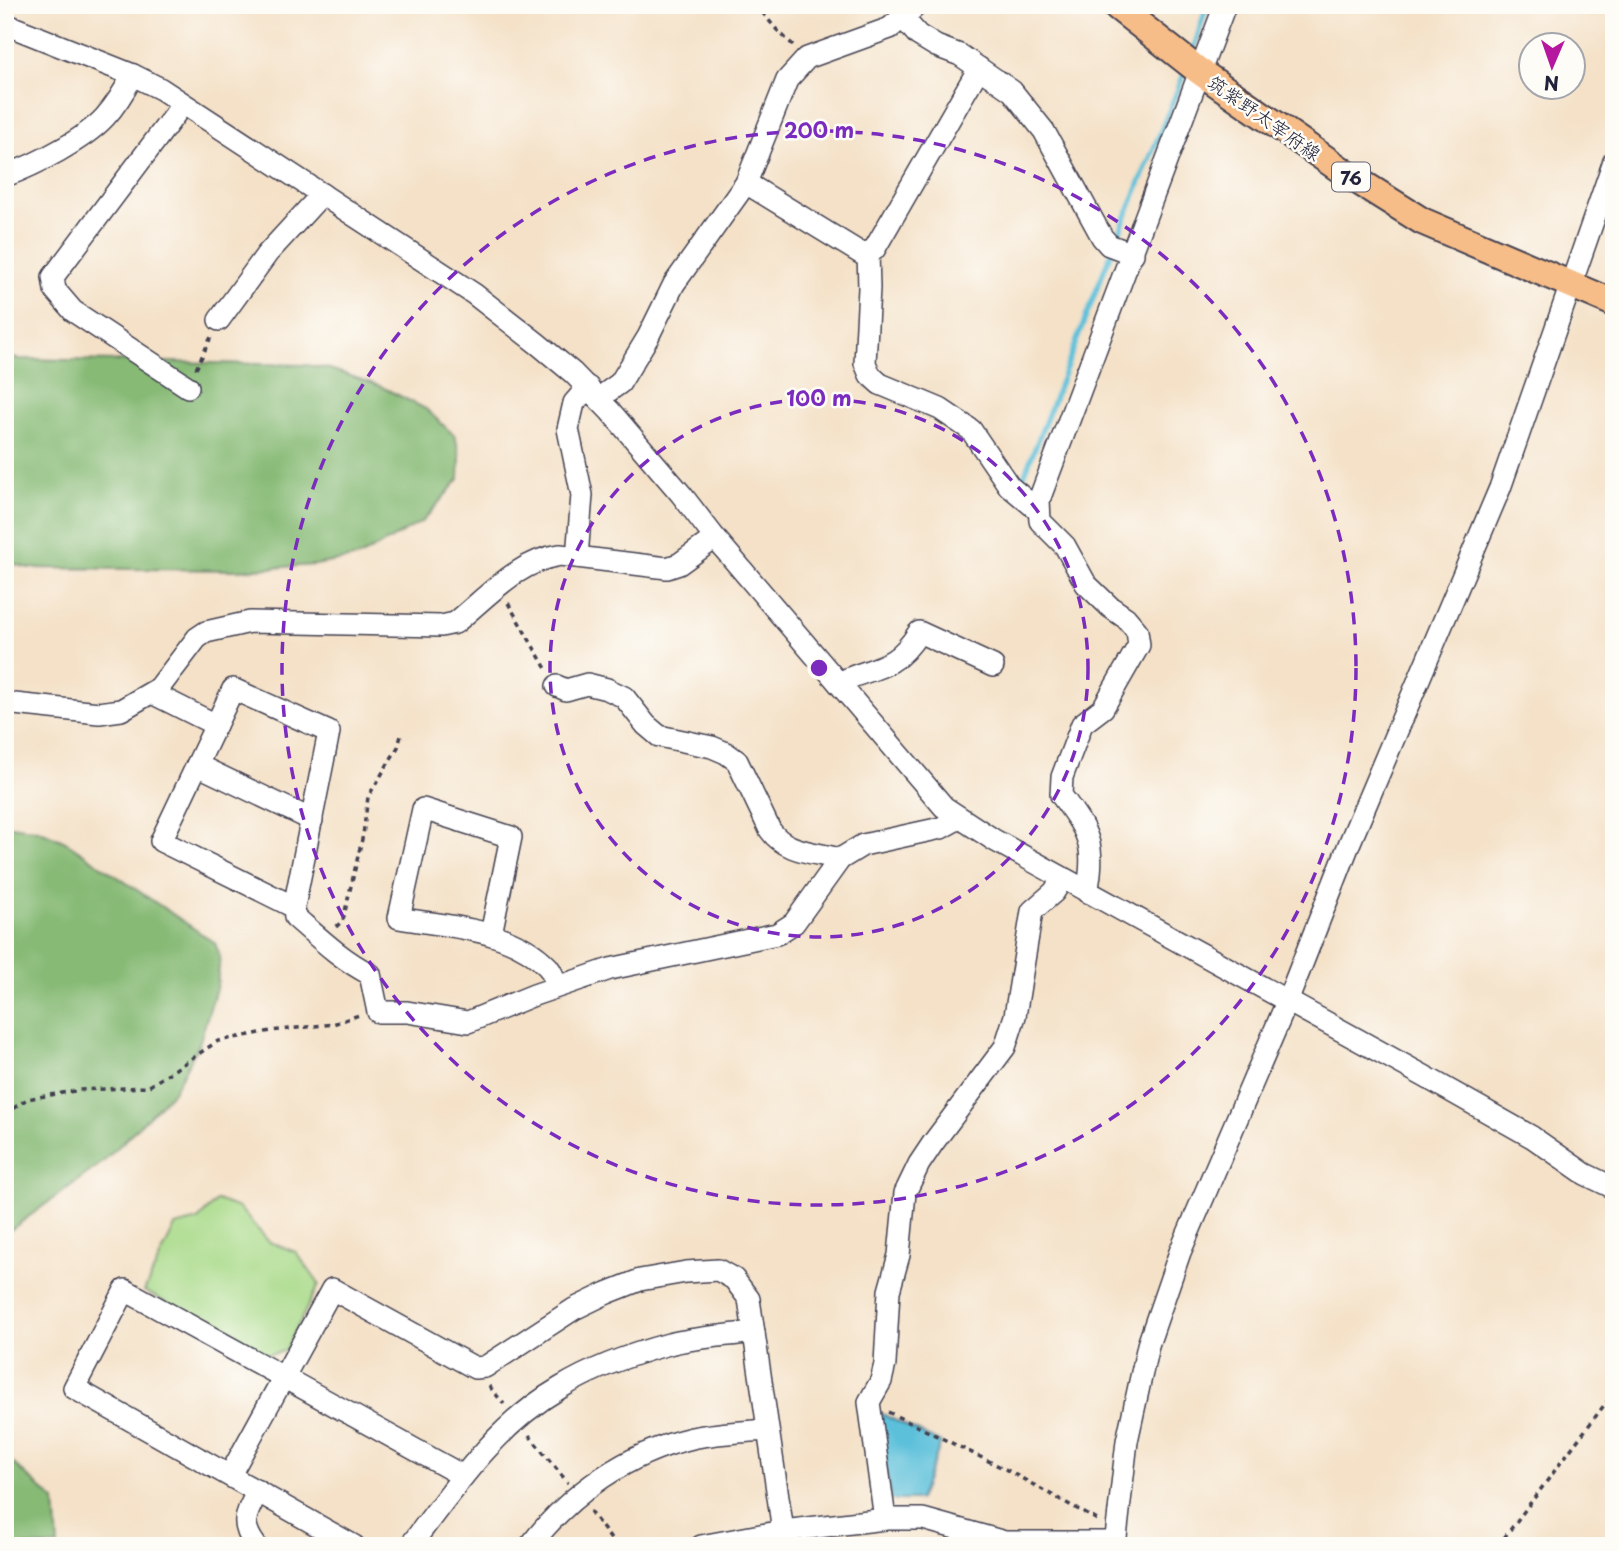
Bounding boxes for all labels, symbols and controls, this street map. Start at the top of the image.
north arrow [1518,32,1588,102]
street label: 筑紫野太宰府線 [1202,67,1328,167]
text: N [1543,70,1559,98]
text: 200 m [784,113,854,145]
road number: 76 [1332,162,1370,192]
text: 100 m [786,381,852,413]
centre of rings [807,656,831,680]

